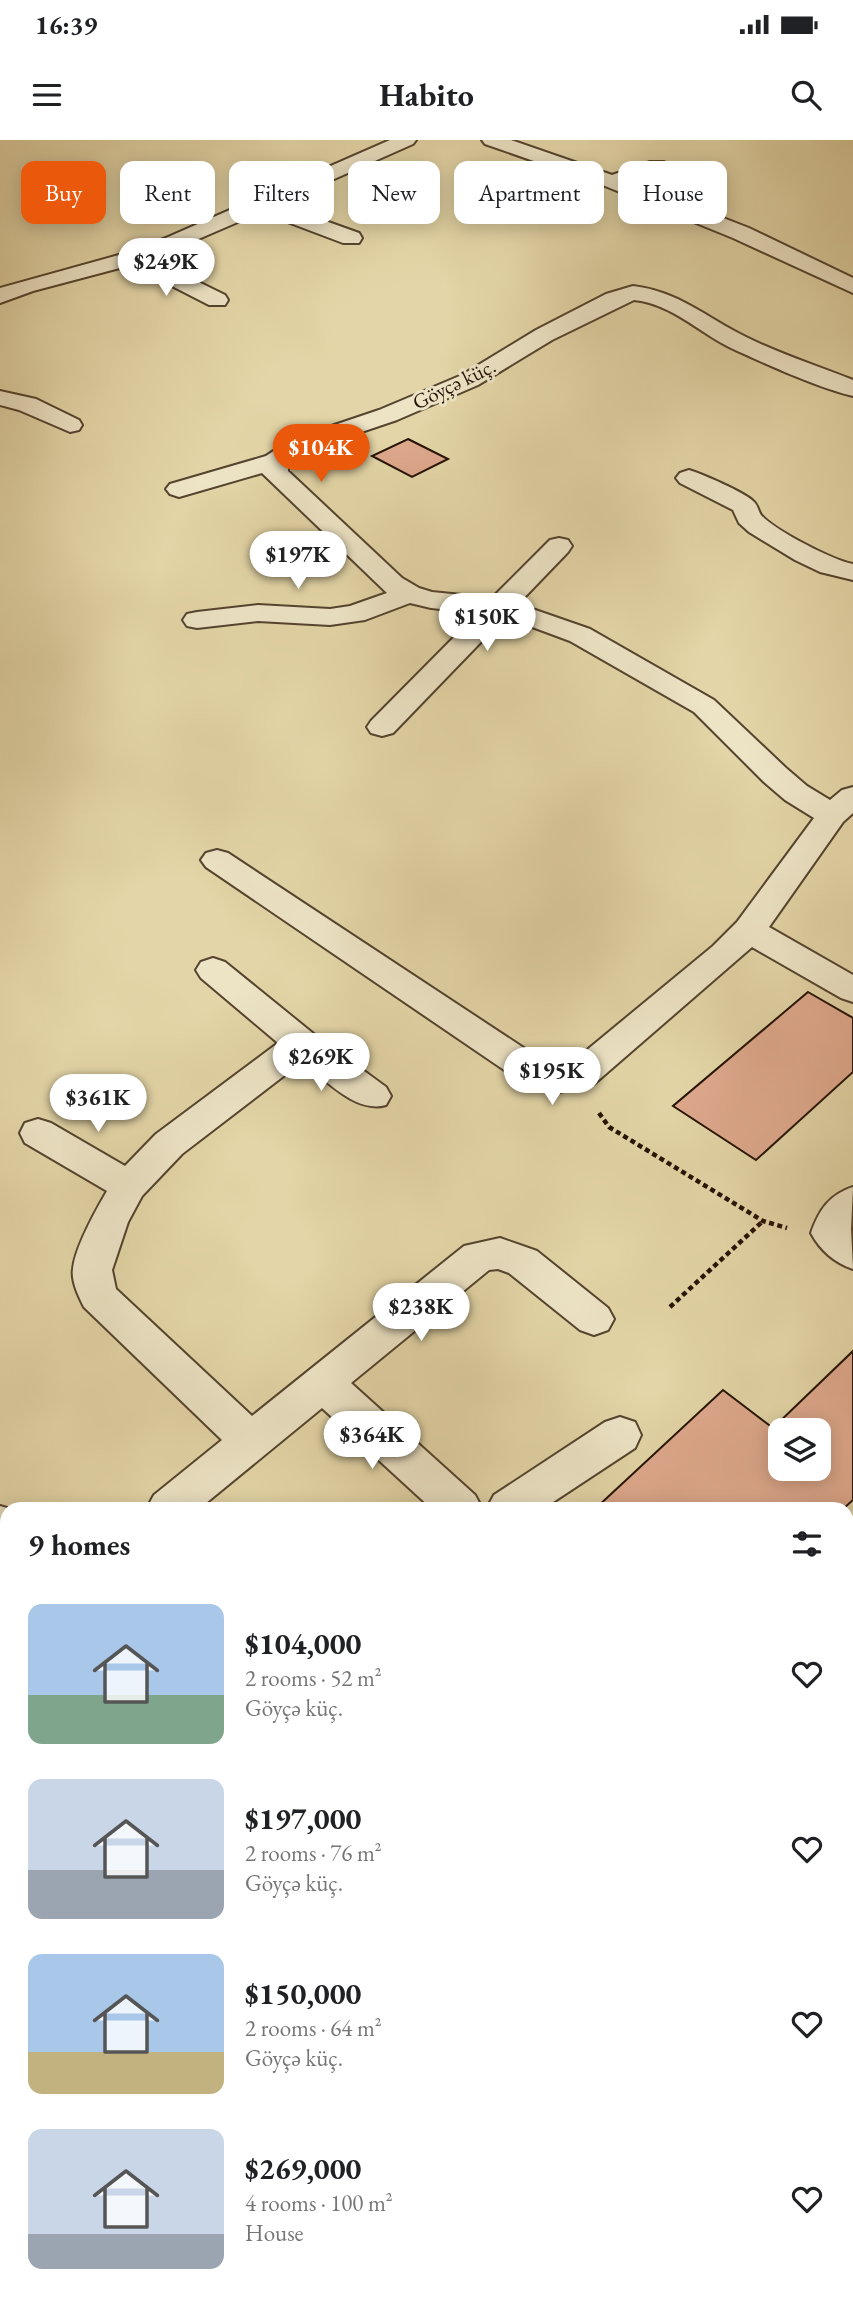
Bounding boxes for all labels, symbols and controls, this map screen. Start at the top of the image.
text: 16:39 [35,8,97,42]
text: Habito [379,74,474,116]
icon: menu [28,76,66,114]
icon: search [787,76,825,114]
chip: Buy [21,161,106,224]
chip: Rent [120,161,215,224]
chip: Filters [229,161,334,224]
chip: New [348,161,440,224]
chip: Apartment [454,161,604,224]
chip: House [618,161,727,224]
pin: $249K [117,239,215,298]
text: $249K [134,246,198,276]
street label: Göyçə küç. [408,352,500,415]
pin: $104K [272,424,370,484]
text: $104K [289,432,353,462]
pin: $197K [249,532,347,591]
text: $197K [266,539,330,569]
pin: $150K [438,594,536,653]
text: $150K [455,601,519,631]
pin: $269K [272,1034,370,1093]
text: $269K [289,1041,353,1071]
pin: $195K [503,1048,601,1107]
text: $195K [520,1055,584,1085]
pin: $361K [49,1074,147,1134]
text: $361K [66,1082,130,1112]
pin: $238K [372,1284,470,1343]
text: $238K [389,1291,453,1321]
pin: $364K [323,1412,421,1471]
map controls [768,1418,831,1481]
button: layers [768,1418,831,1481]
text: $364K [340,1419,404,1449]
text: 9 homes [28,1525,130,1564]
icon: filters [788,1525,826,1563]
text: $104,000 [245,1624,361,1663]
icon: home [84,1632,168,1716]
icon: heart [788,1655,826,1693]
text: 2 rooms · 52 m² [245,1663,382,1693]
text: Göyçə küç. [245,1693,343,1723]
text: $197,000 [245,1799,361,1838]
icon: home [84,1807,168,1891]
icon: heart [788,1830,826,1868]
text: 2 rooms · 76 m² [245,1838,382,1868]
text: Göyçə küç. [245,1868,343,1898]
text: $150,000 [245,1974,361,2013]
icon: home [84,1982,168,2066]
icon: heart [788,2005,826,2043]
text: 2 rooms · 64 m² [245,2013,382,2043]
text: Göyçə küç. [245,2043,343,2073]
text: $269,000 [245,2149,361,2188]
icon: home [84,2157,168,2241]
icon: heart [788,2180,826,2218]
text: 4 rooms · 100 m² [245,2188,393,2218]
text: House [245,2218,304,2248]

